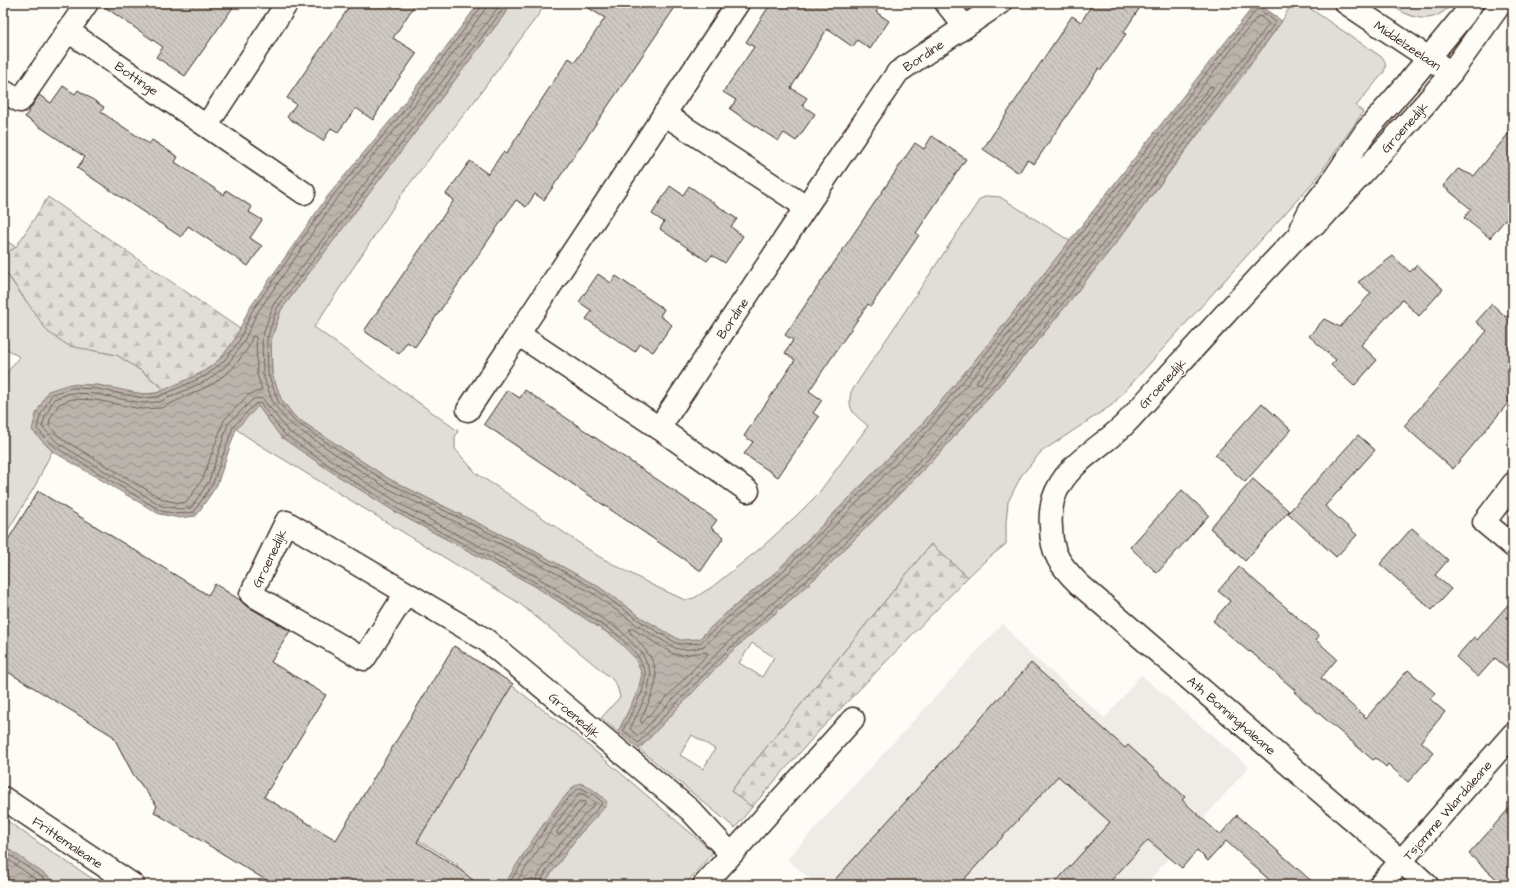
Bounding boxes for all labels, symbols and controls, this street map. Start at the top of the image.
street label: Middelzeelaan [1370,17,1445,75]
street label: Bordine [899,36,948,76]
street label: Bottinge [110,58,162,101]
street label: Groenedijk [1377,98,1433,157]
street label: Bordine [713,294,753,343]
street label: Groenedijk [1135,355,1191,413]
street label: Groenedijk [248,526,292,591]
street label: Ath Bonninghaleane [1182,672,1280,760]
street label: Groenedijk [544,689,604,743]
street label: Tsjomme Wiardaleane [1399,757,1496,865]
street label: Frittemaleane [29,813,106,873]

